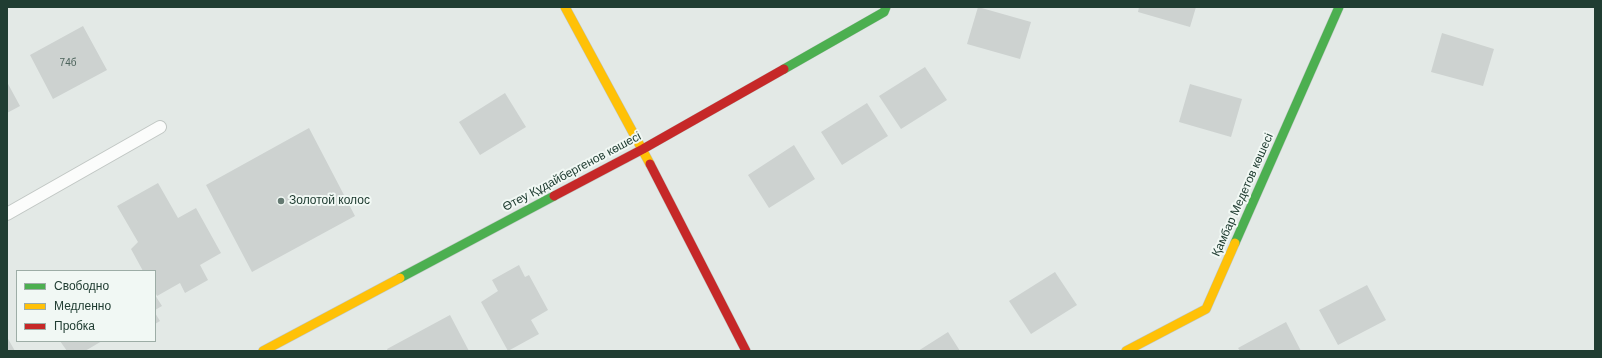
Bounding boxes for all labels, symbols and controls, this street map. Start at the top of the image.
house number: 74б [60,57,76,69]
street label: Өтеу Құдайбергенов көшесі [500,129,644,215]
street label: Қамбар Медетов көшесі [1209,131,1277,259]
place label: Золотой колос [289,194,370,208]
marker: Золотой колос [276,196,286,206]
legend [16,270,156,342]
text: Свободно [54,279,109,293]
text: Медленно [54,299,111,313]
text: Пробка [54,319,95,333]

